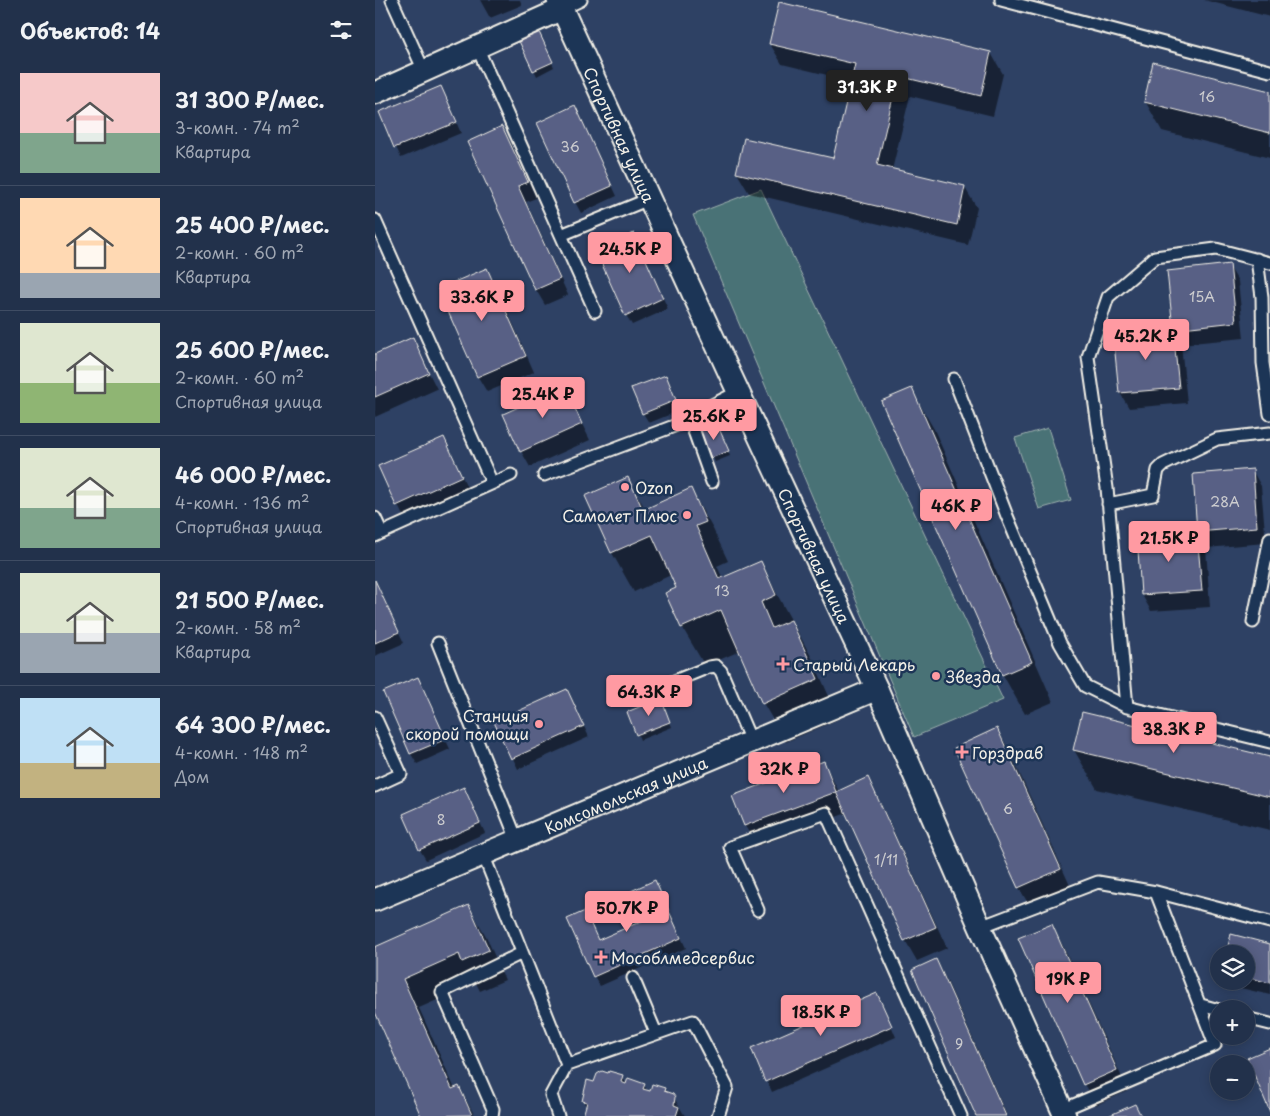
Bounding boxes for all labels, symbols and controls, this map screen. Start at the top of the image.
text: Объектов: 14 [20,14,160,46]
icon: filters [327,16,355,44]
street label: Спортивная улица [578,63,661,206]
pin: 31.3K ₽ [821,70,913,112]
text: 31.3K ₽ [837,74,897,98]
text: 31 300 ₽/мес. [175,83,325,115]
house number: 16 [1199,86,1215,107]
icon: home [60,93,120,153]
text: 3-комн. · 74 m² [175,115,300,139]
house number: 36 [560,136,580,157]
text: Квартира [175,139,250,163]
text: 25 400 ₽/мес. [175,208,330,240]
icon: home [60,218,120,278]
pin: 24.5K ₽ [584,232,676,274]
text: 24.5K ₽ [599,236,661,260]
text: 2-комн. · 60 m² [175,240,304,264]
text: Квартира [175,264,250,288]
pin: 33.6K ₽ [436,280,528,322]
text: 33.6K ₽ [450,284,514,308]
house number: 15А [1189,286,1215,307]
pin: 45.2K ₽ [1100,318,1192,361]
text: 45.2K ₽ [1114,323,1178,347]
text: 25 600 ₽/мес. [175,333,330,365]
icon: home [60,343,120,403]
text: 2-комн. · 60 m² [175,365,304,389]
pin: 25.4K ₽ [497,376,589,419]
text: 25.4K ₽ [512,381,574,405]
text: Спортивная улица [175,389,322,413]
pin: 25.6K ₽ [668,398,760,441]
text: 25.6K ₽ [683,403,745,427]
text: 46 000 ₽/мес. [175,458,331,490]
icon: home [60,468,120,528]
place label: Ozon [635,475,673,499]
marker: Ozon [619,481,631,493]
street label: Спортивная улица [773,484,857,627]
pin: 46K ₽ [921,488,991,531]
text: 4-комн. · 136 m² [175,490,309,514]
house number: 28А [1210,491,1240,512]
text: 46K ₽ [931,493,981,517]
place label: Самолет Плюс [562,503,677,527]
marker: Самолет Плюс [681,509,693,521]
text: Спортивная улица [175,514,322,538]
pin: 21.5K ₽ [1123,520,1215,563]
text: 21.5K ₽ [1140,525,1198,549]
house number: 13 [714,580,730,601]
text: 21 500 ₽/мес. [175,583,324,615]
icon: home [60,593,120,653]
text: 2-комн. · 58 m² [175,615,301,639]
text: Квартира [175,639,250,663]
place label: Старый Лекарь [793,652,915,676]
marker: Старый Лекарь [777,658,789,670]
place label: Звезда [946,664,1001,688]
marker: Звезда [930,670,942,682]
pin: 64.3K ₽ [603,674,695,717]
text: 64.3K ₽ [617,679,681,703]
place label: Станция скорой помощи [406,703,529,745]
text: 64 300 ₽/мес. [175,708,331,740]
pin: 38.3K ₽ [1128,712,1220,754]
text: 38.3K ₽ [1143,716,1205,740]
icon: home [60,718,120,778]
marker: Станция скорой помощи [533,718,545,730]
text: 4-комн. · 148 m² [175,740,308,764]
place label: Горздрав [972,740,1043,764]
marker: Горздрав [956,746,968,758]
street label: Комсомольская улица [541,750,711,839]
pin: 32K ₽ [749,752,819,794]
text: 32K ₽ [759,756,809,780]
text: Дом [175,764,209,788]
house number: 6 [1003,798,1013,819]
house number: 8 [437,809,445,830]
house number: 1/11 [874,849,898,870]
pin: 50.7K ₽ [581,890,673,933]
text: 50.7K ₽ [596,895,658,919]
place label: Мособлмедсервис [611,945,755,969]
map controls [1210,945,1255,1100]
button: layers [1210,945,1255,990]
marker: Мособлмедсервис [595,951,607,963]
pin: 19K ₽ [1033,962,1103,1004]
text: 19K ₽ [1046,966,1090,990]
pin: 18.5K ₽ [775,994,867,1037]
text: 18.5K ₽ [792,999,850,1023]
button: + [1210,1000,1255,1045]
house number: 9 [955,1033,963,1054]
button: − [1210,1055,1255,1100]

